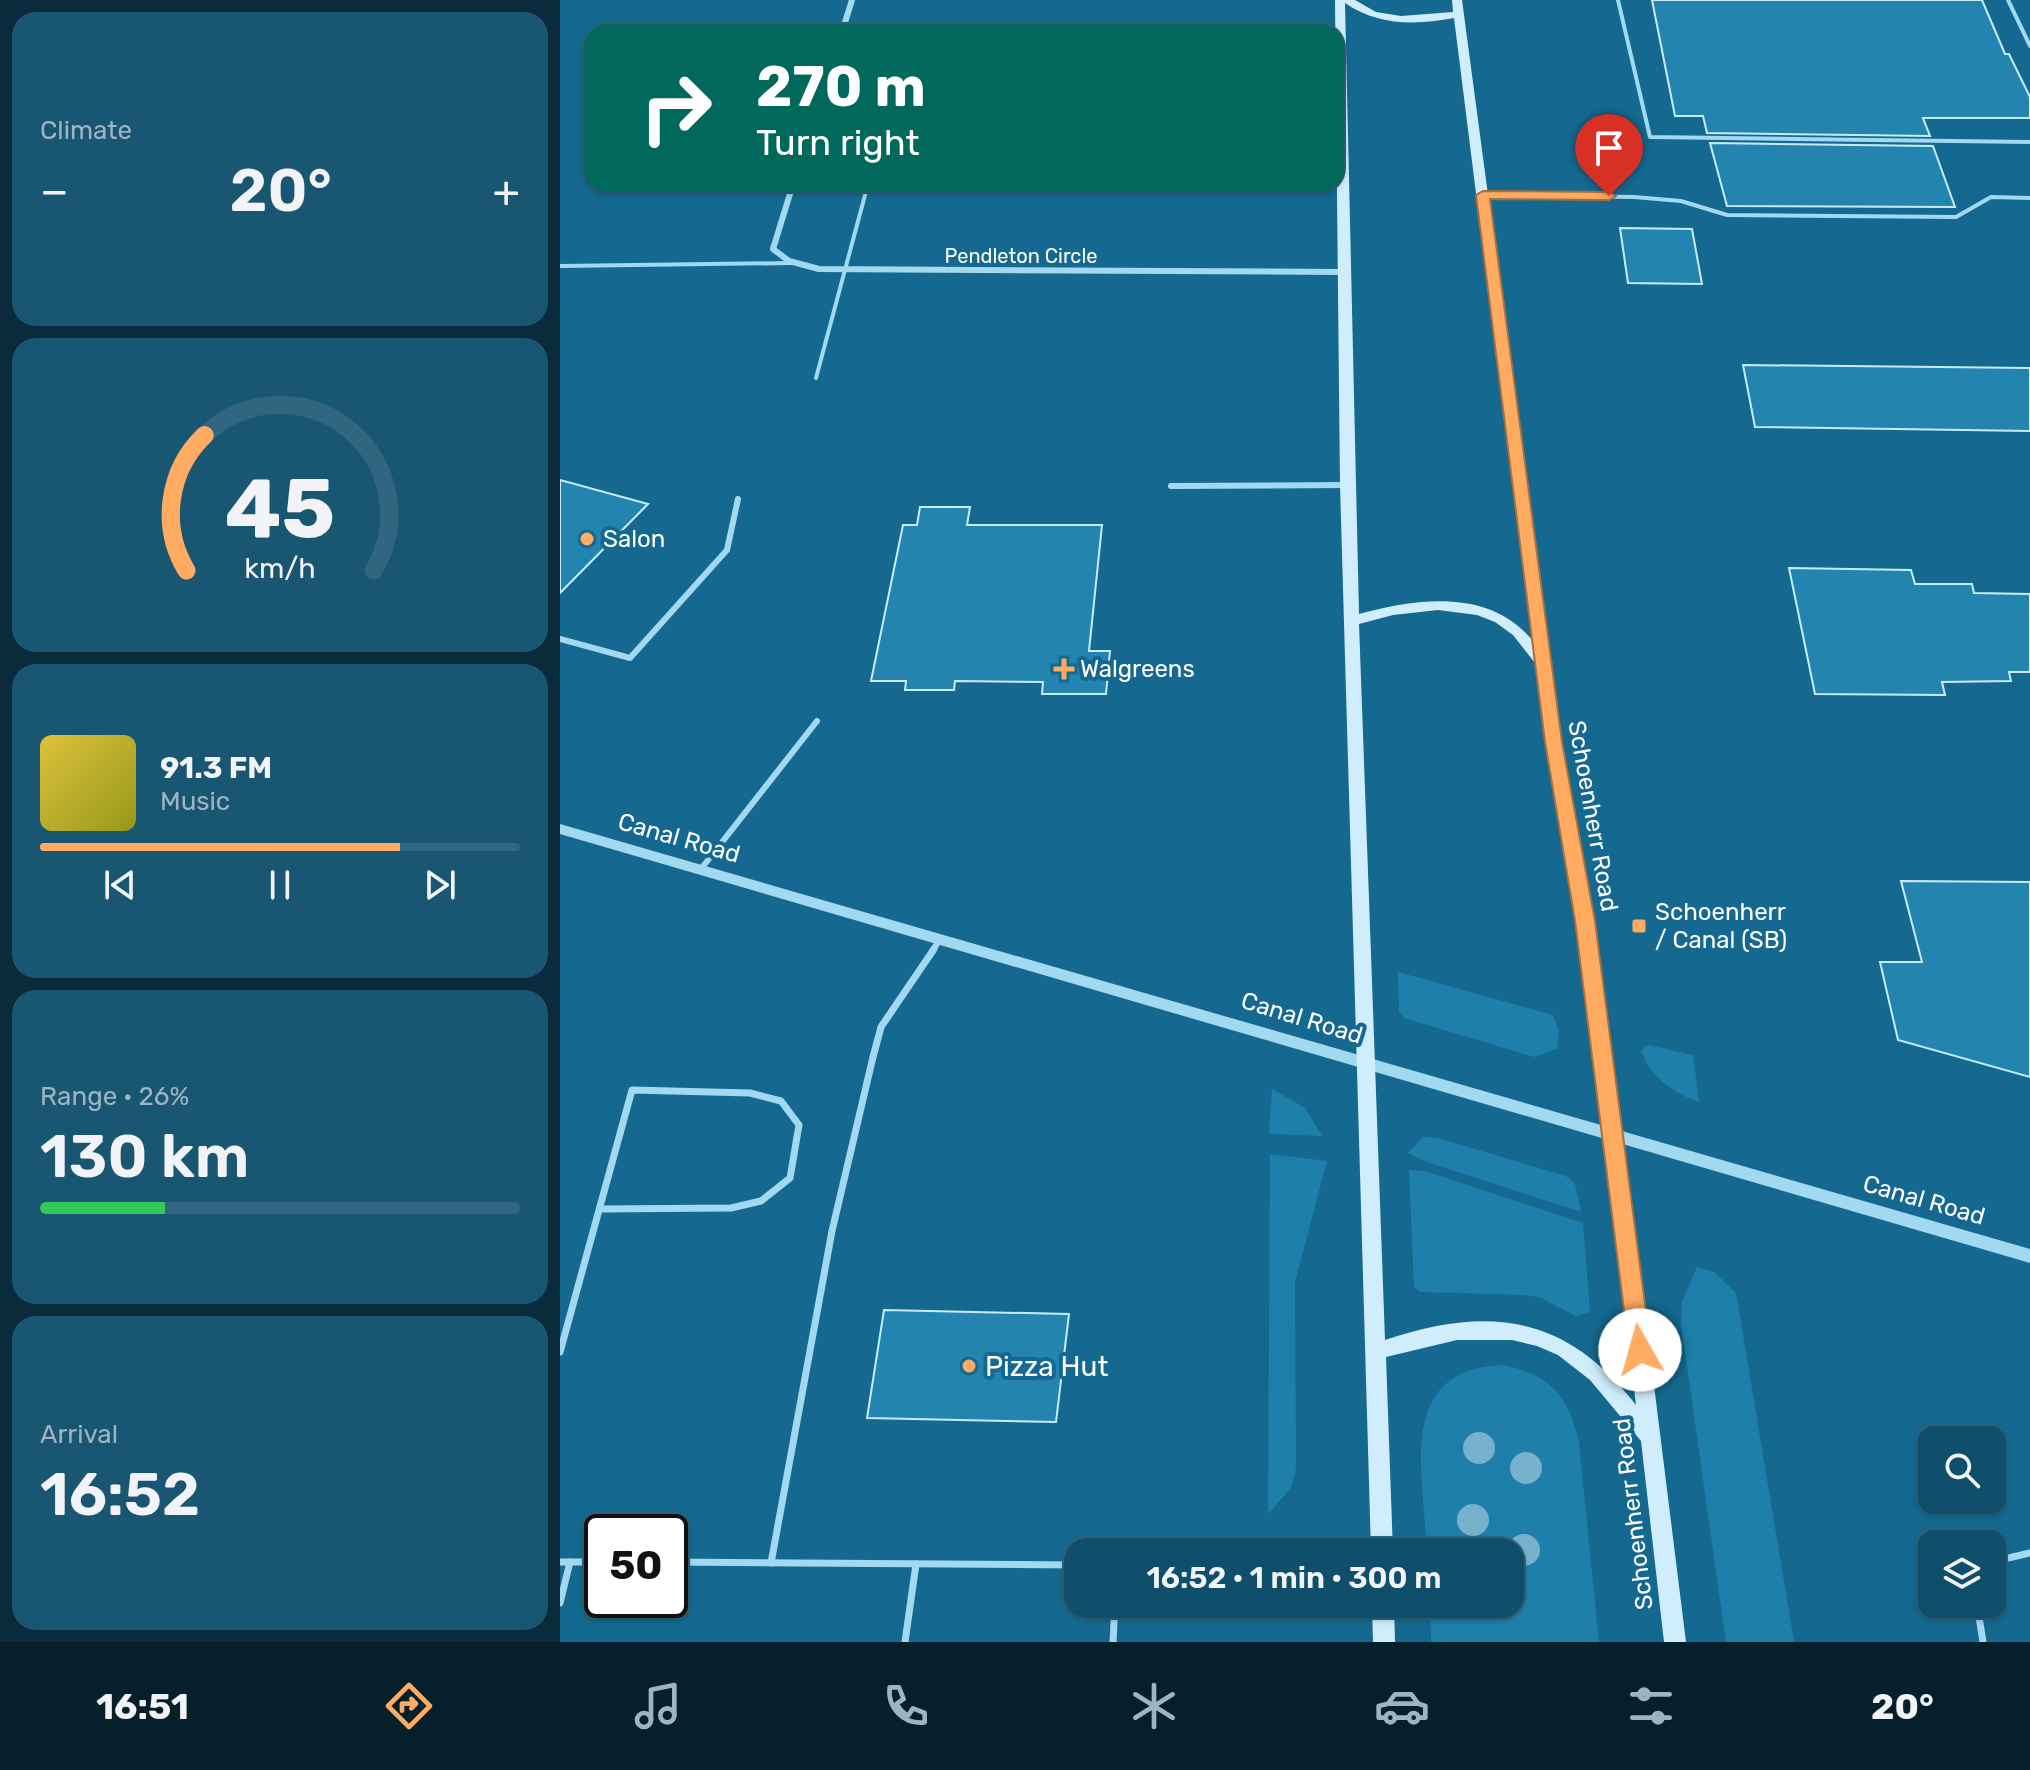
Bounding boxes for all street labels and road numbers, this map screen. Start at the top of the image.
street label: Pendleton Circle [945,244,1097,268]
street label: Schoenherr Road [1562,719,1624,913]
street label: Canal Road [615,807,743,869]
street label: Canal Road [1238,986,1366,1050]
street label: Canal Road [1860,1169,1988,1231]
street label: Schoenherr Road [1607,1416,1659,1612]

